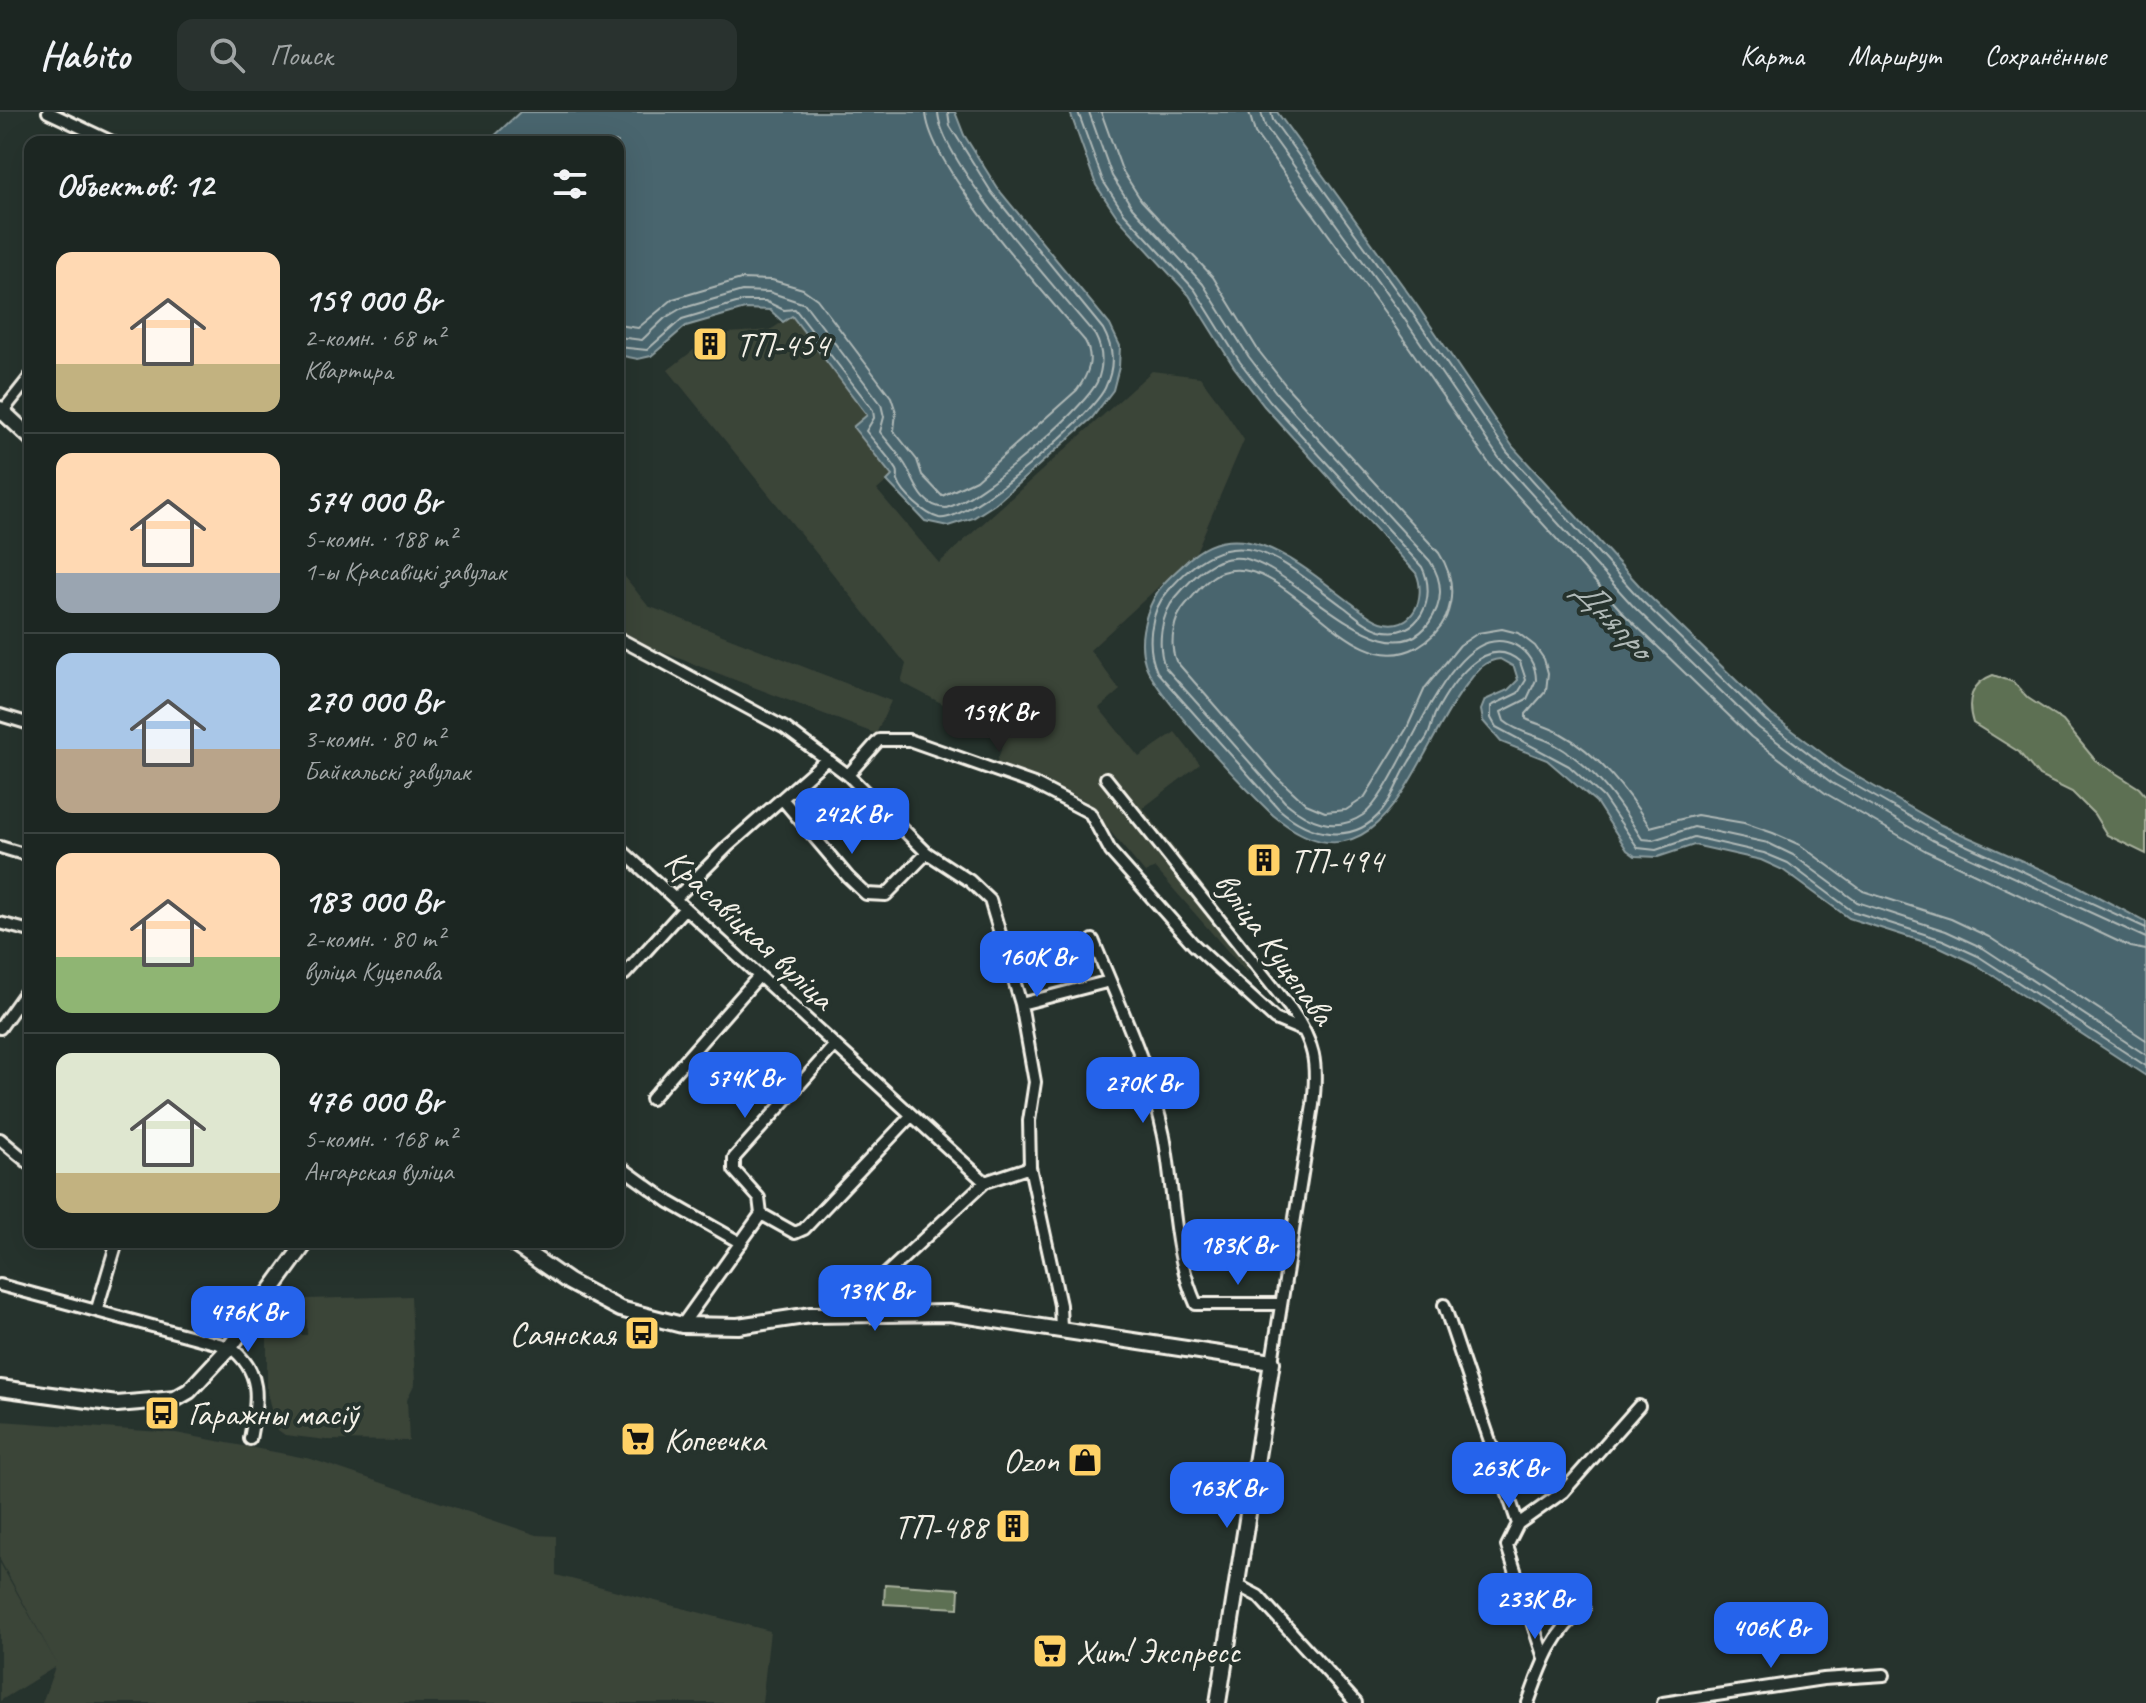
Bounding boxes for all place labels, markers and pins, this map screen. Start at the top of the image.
place label: ТП-454 [736,323,833,366]
building icon: ТП-454 [691,325,729,363]
pin: 159K Br [925,686,1073,754]
pin: 242K Br [778,788,926,856]
place label: ТП-494 [1290,839,1387,882]
building icon: ТП-494 [1245,841,1283,879]
pin: 160K Br [963,931,1111,999]
pin: 574K Br [671,1052,819,1120]
pin: 270K Br [1069,1057,1217,1125]
pin: 183K Br [1164,1219,1312,1287]
pin: 139K Br [801,1265,949,1333]
pin: 476K Br [174,1286,322,1354]
place label: Саянская [510,1312,618,1355]
bus stop icon: Саянская [623,1314,661,1352]
place label: Гаражны масіў [188,1392,361,1435]
bus stop icon: Гаражны масіў [143,1394,181,1432]
place label: Копеечка [664,1418,767,1461]
supermarket icon: Копеечка [619,1420,657,1458]
place label: Ozon [1003,1439,1060,1482]
shop icon: Ozon [1066,1441,1104,1479]
pin: 263K Br [1435,1442,1583,1510]
pin: 163K Br [1153,1462,1301,1530]
place label: ТП-488 [894,1505,991,1548]
building icon: ТП-488 [994,1507,1032,1545]
pin: 233K Br [1461,1573,1609,1641]
pin: 406K Br [1697,1602,1845,1670]
place label: Хит! Экспресс [1076,1630,1242,1673]
supermarket icon: Хит! Экспресс [1031,1632,1069,1670]

